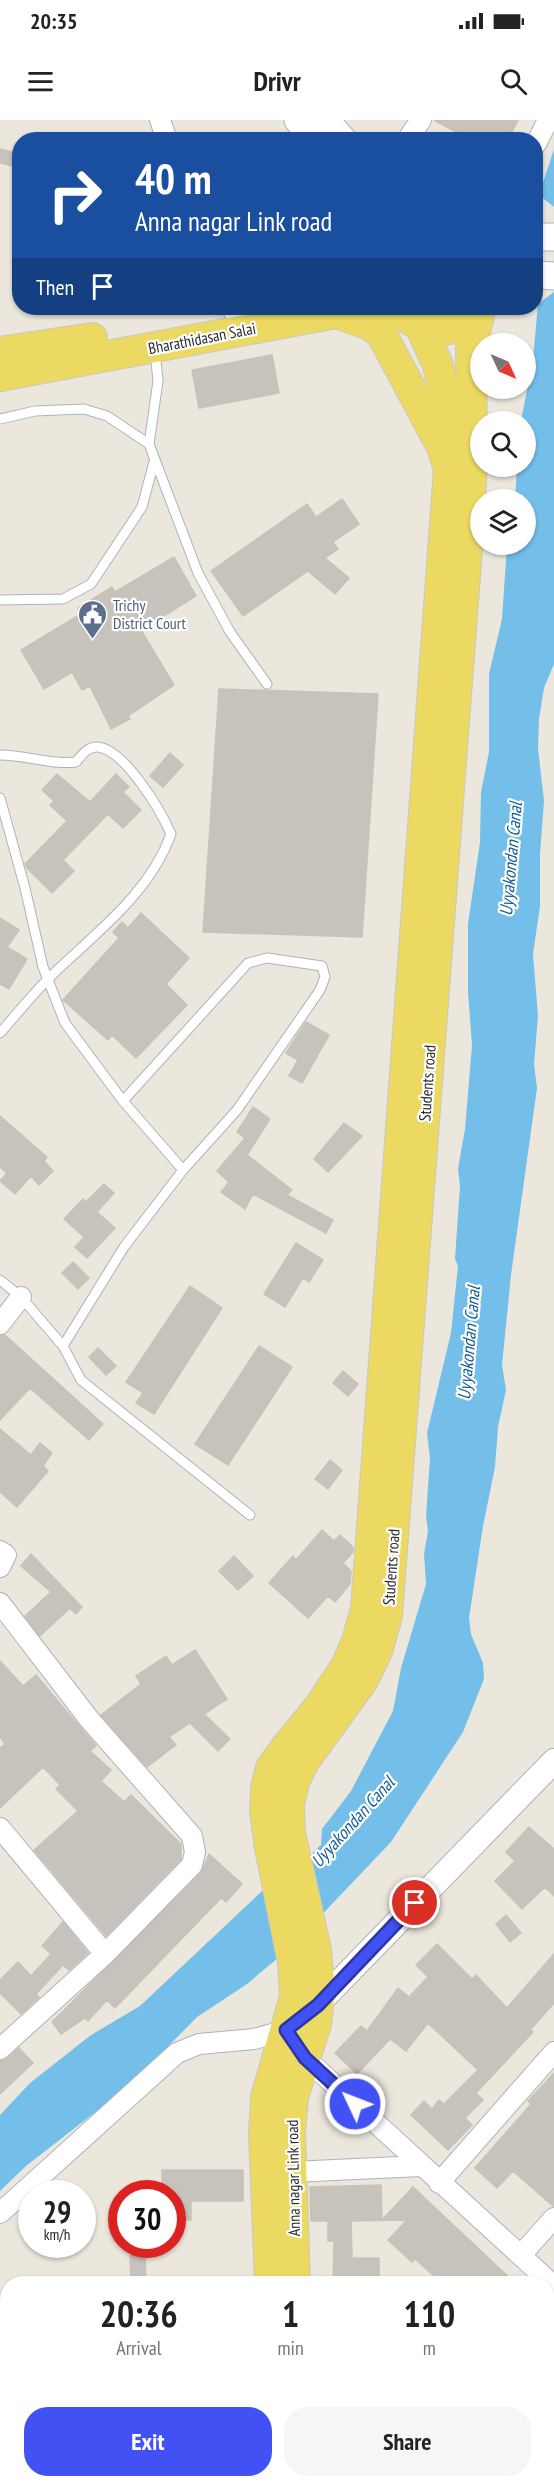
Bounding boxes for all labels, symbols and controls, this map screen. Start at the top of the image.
text: 20:35 [30,7,78,35]
text: Drivr [253,64,301,98]
icon: menu [24,65,57,98]
icon: search [497,65,530,98]
text: 40 m [135,151,212,206]
icon: right [36,156,114,234]
text: Anna nagar Link road [135,204,332,238]
icon: arrive [86,270,119,303]
text: Then [36,273,74,301]
street label: Bharathidasan Salai [147,318,257,358]
north arrow [470,333,536,399]
map controls [470,333,536,555]
button: search [470,411,536,477]
button: layers [470,489,536,555]
place label: Trichy District Court [113,595,187,633]
public building icon: Trichy District Court [76,598,108,640]
water label: Uyyakondan Canal [494,799,527,917]
street label: Students road [414,1044,440,1122]
water label: Uyyakondan Canal [452,1283,485,1401]
street label: Students road [378,1528,404,1606]
water label: Uyyakondan Canal [306,1770,401,1872]
pin [389,1877,440,1928]
icon: arrive [398,1886,431,1919]
position arrow [323,2072,387,2136]
street label: Anna nagar Link road [282,2119,304,2237]
speed limit sign: 30 [108,2180,186,2258]
text: 29 [43,2192,71,2231]
text: km/h [44,2225,70,2244]
text: 20:36 [100,2290,178,2337]
text: 1 [282,2290,299,2337]
text: 110 [404,2290,455,2337]
text: Arrival [116,2335,161,2361]
text: min [278,2335,304,2361]
text: m [423,2335,436,2361]
button: Exit [24,2407,272,2476]
button: Share [284,2407,531,2476]

